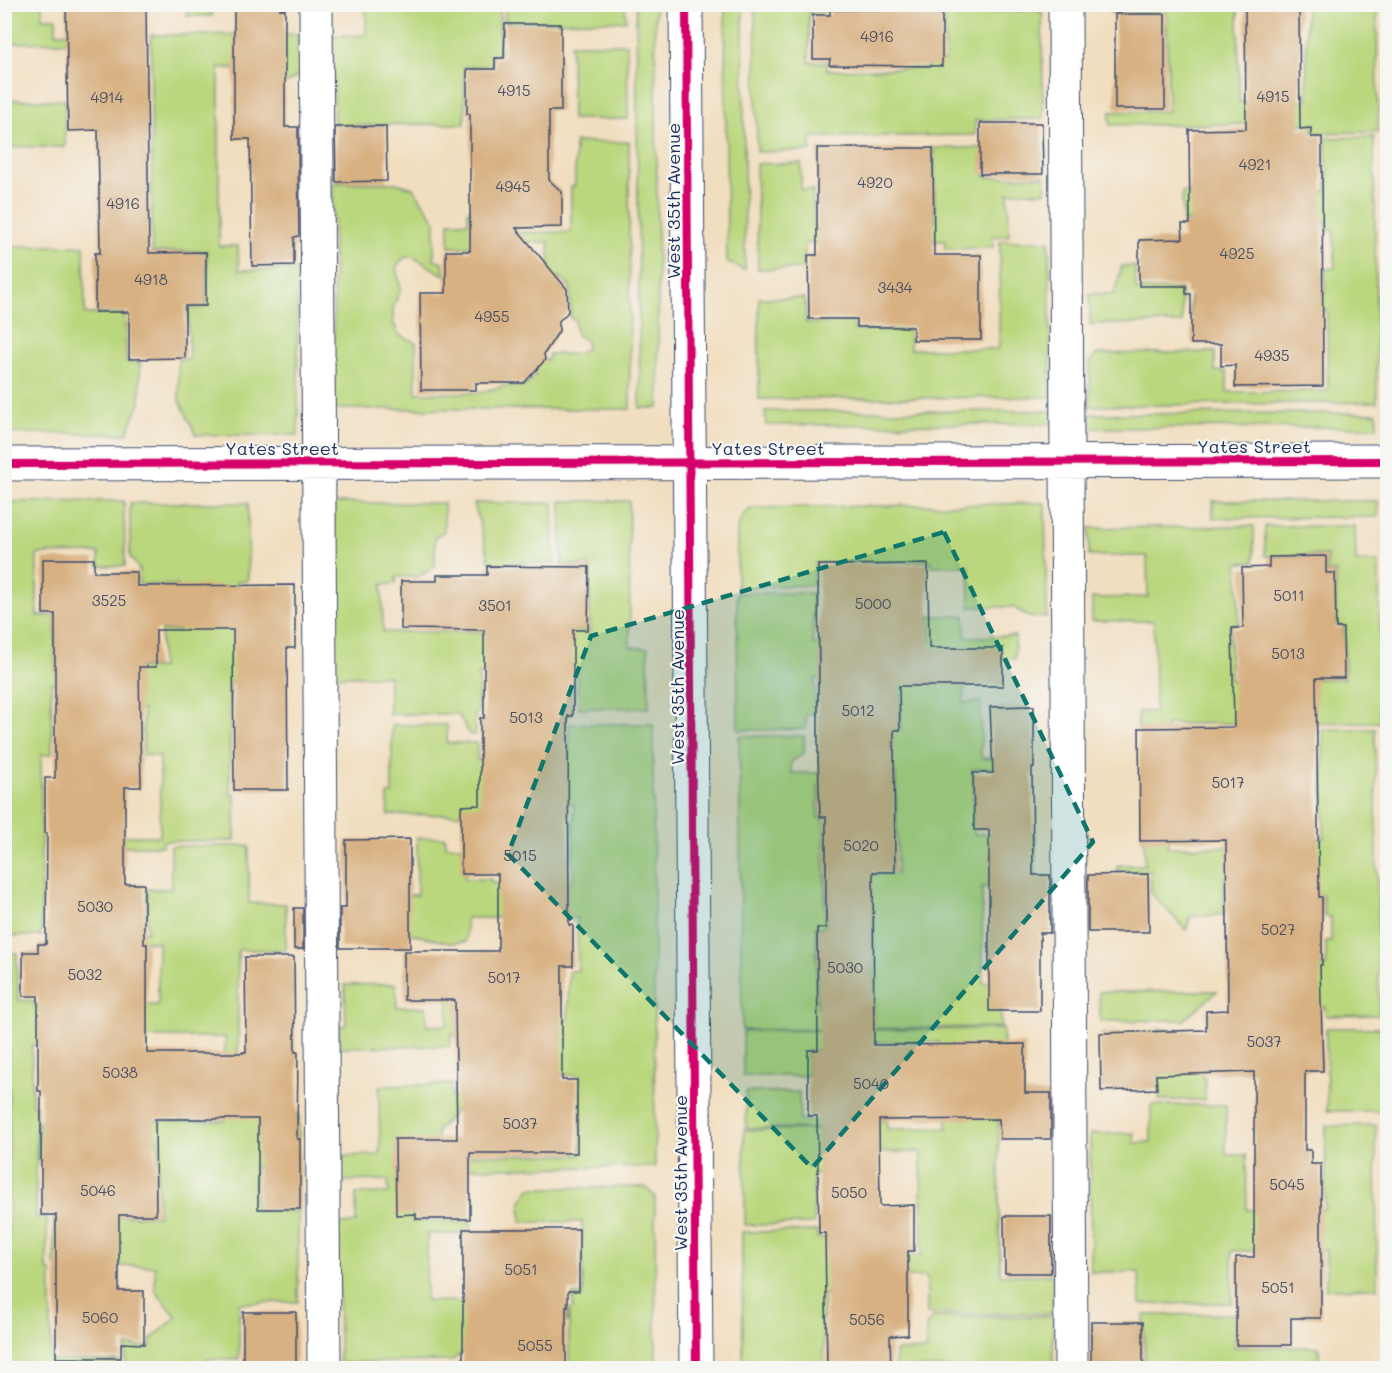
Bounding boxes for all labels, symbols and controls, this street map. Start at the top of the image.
house number: 4916 [860,26,894,46]
house number: 4915 [497,80,531,100]
house number: 4915 [1256,86,1290,106]
house number: 4914 [90,87,124,107]
street label: West 35th Avenue [661,123,685,279]
house number: 4921 [1239,154,1271,174]
house number: 4920 [857,172,893,192]
house number: 4945 [495,176,531,196]
house number: 4916 [106,193,140,213]
house number: 4925 [1220,243,1254,263]
house number: 4918 [134,269,168,289]
house number: 3434 [877,277,913,297]
house number: 4955 [474,306,510,326]
house number: 4935 [1254,345,1290,365]
street label: Yates Street [1197,434,1311,458]
street label: Yates Street [225,436,339,460]
street label: Yates Street [711,436,825,460]
house number: 5011 [1273,585,1305,605]
house number: 3525 [92,590,126,610]
house number: 5000 [855,593,891,613]
house number: 3501 [478,595,512,615]
street label: West 35th Avenue [665,609,689,765]
house number: 5013 [1271,643,1305,663]
house number: 5012 [841,700,875,720]
house number: 5013 [509,707,543,727]
house number: 5017 [1211,772,1245,792]
house number: 5020 [843,835,879,855]
house number: 5015 [503,845,537,865]
house number: 5030 [77,896,113,916]
house number: 5027 [1261,919,1295,939]
house number: 5030 [827,957,863,977]
house number: 5032 [67,964,103,984]
house number: 5017 [487,967,521,987]
house number: 5037 [1246,1031,1282,1051]
house number: 5038 [102,1062,138,1082]
house number: 5040 [853,1073,889,1093]
street label: West 35th Avenue [668,1095,692,1251]
house number: 5037 [502,1113,538,1133]
house number: 5045 [1269,1174,1305,1194]
house number: 5046 [80,1180,116,1200]
house number: 5050 [831,1182,867,1202]
house number: 5051 [504,1259,538,1279]
house number: 5051 [1261,1277,1295,1297]
house number: 5060 [82,1307,118,1327]
house number: 5056 [849,1309,885,1329]
house number: 5055 [517,1335,553,1355]

